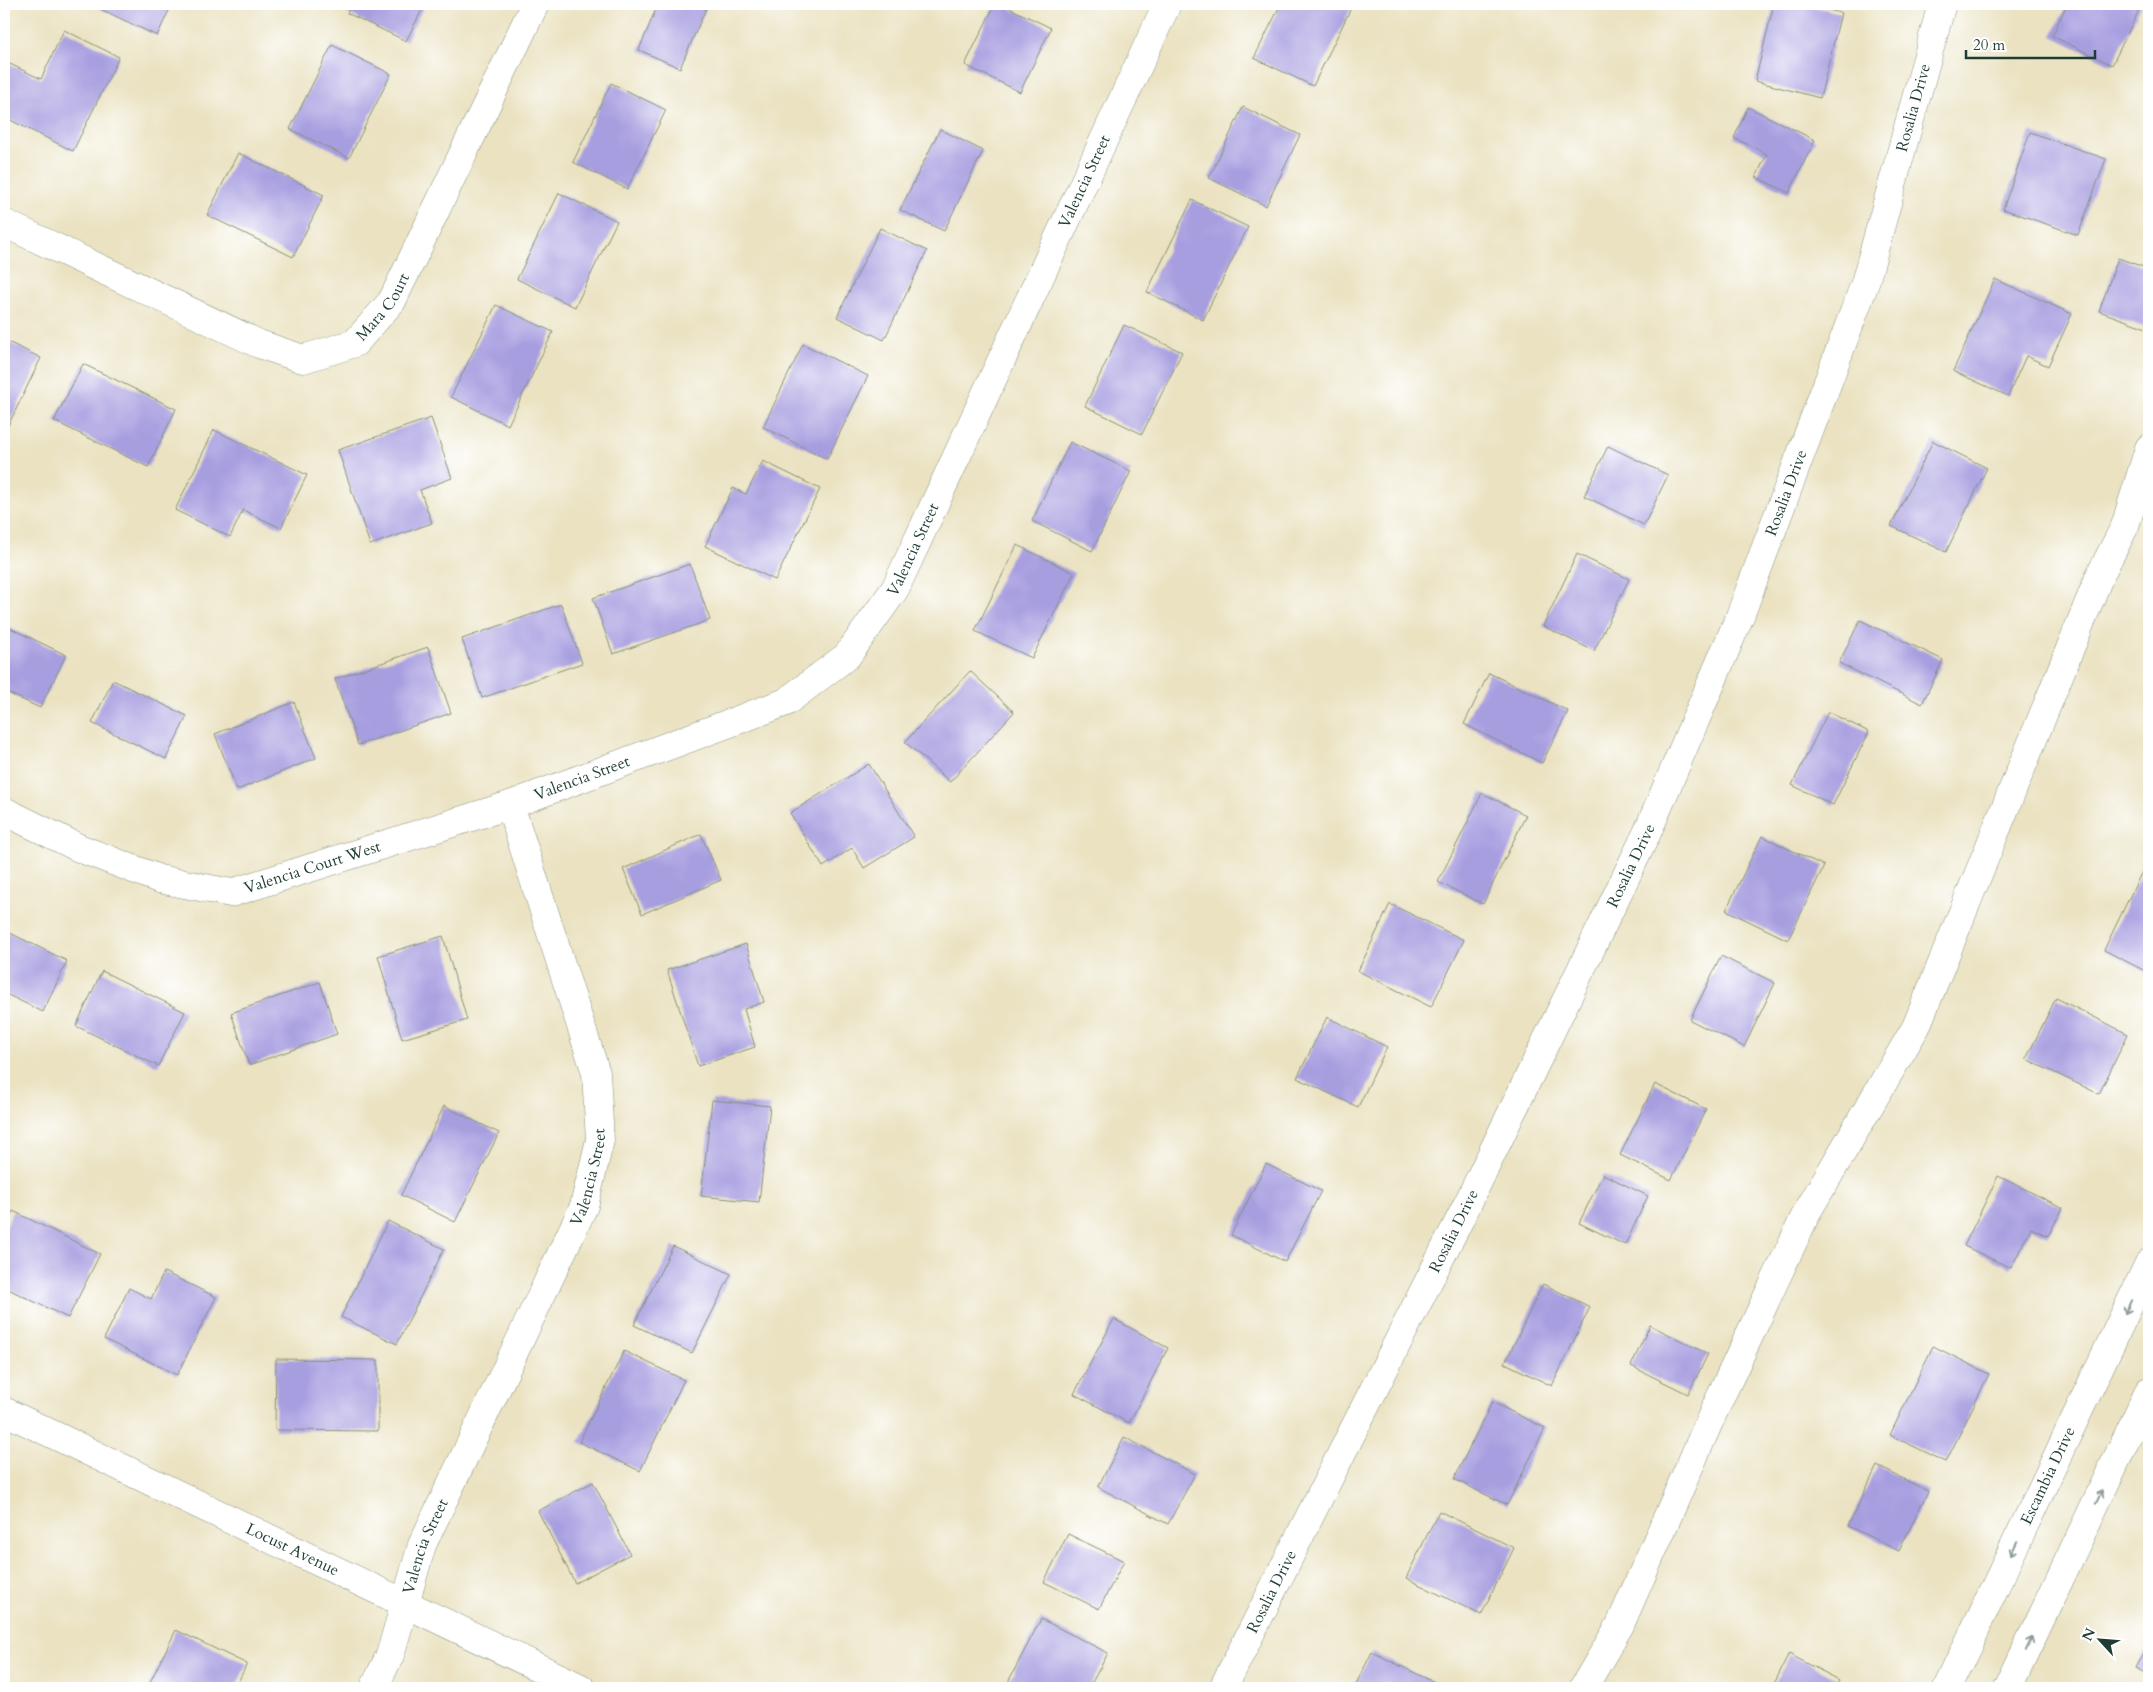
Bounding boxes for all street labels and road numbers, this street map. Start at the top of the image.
street label: Rosalia Drive [1891,61,1936,154]
street label: Valencia Street [1053,131,1116,232]
street label: Mara Court [351,269,415,346]
street label: Rosalia Drive [1760,447,1812,539]
street label: Valencia Street [882,499,944,601]
street label: Valencia Street [531,750,633,806]
street label: Rosalia Drive [1602,821,1661,911]
street label: Valencia Court West [241,835,383,899]
street label: Valencia Street [565,1128,611,1230]
street label: Rosalia Drive [1424,1186,1484,1276]
street label: Escambia Drive [2015,1423,2081,1528]
street label: Valencia Street [397,1495,454,1597]
street label: Locust Avenue [242,1518,343,1581]
street label: Rosalia Drive [1241,1546,1302,1637]

